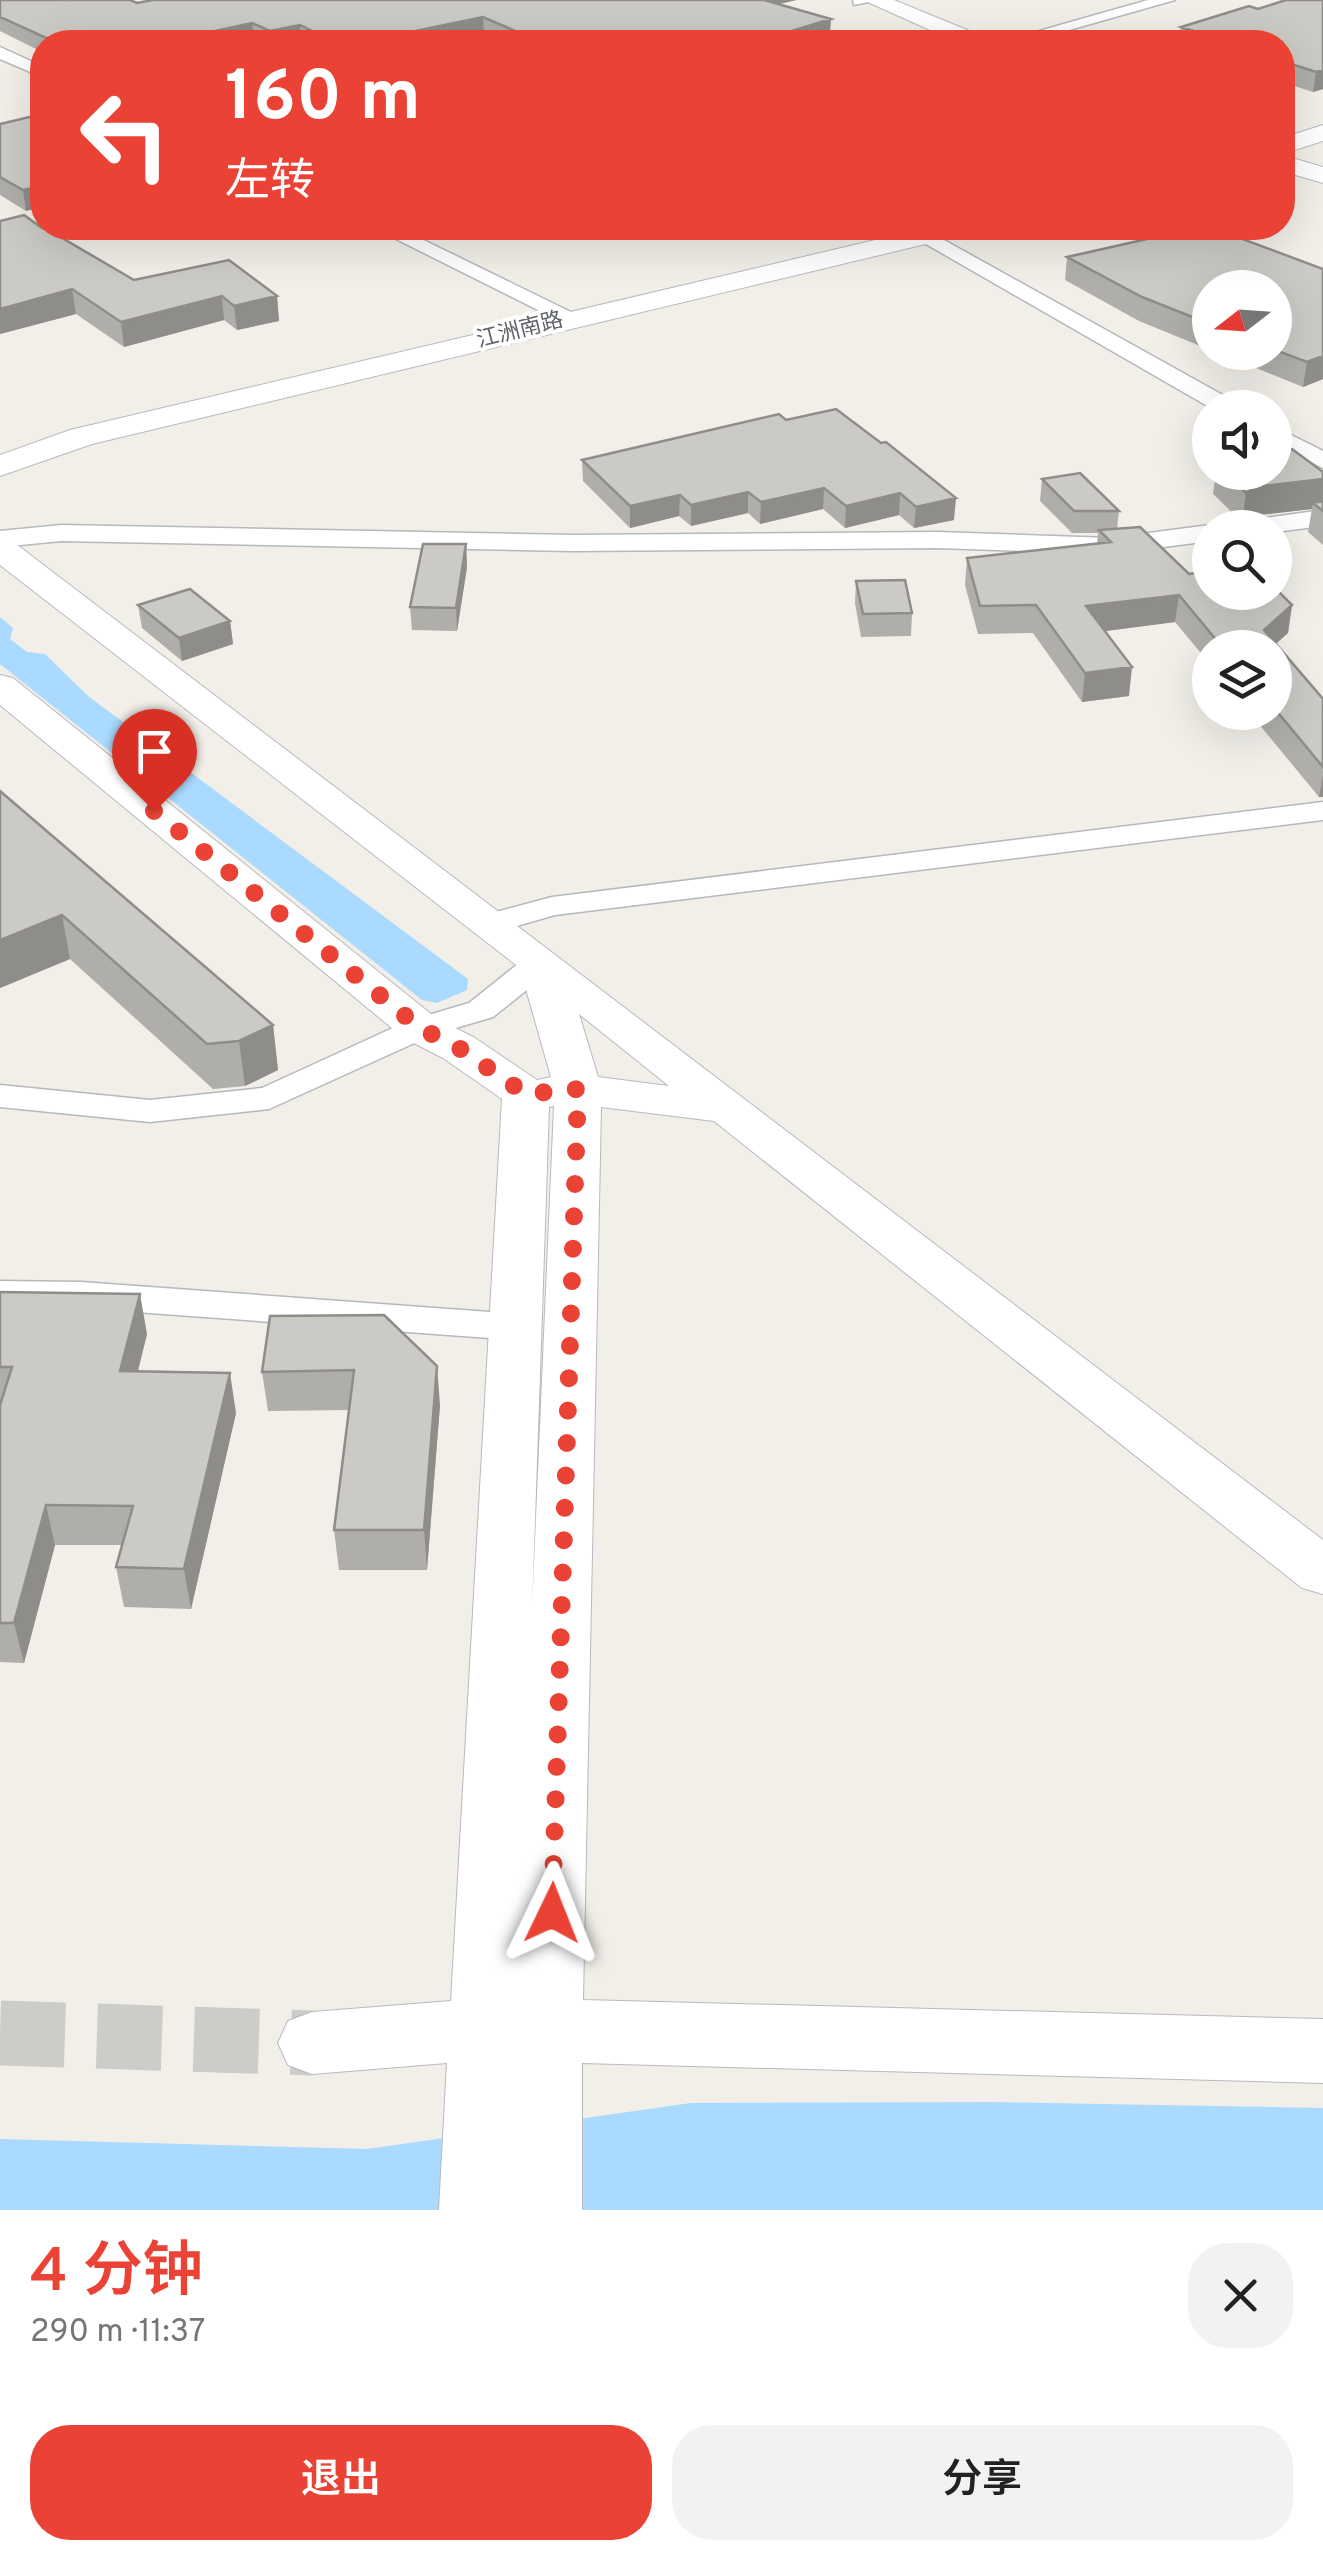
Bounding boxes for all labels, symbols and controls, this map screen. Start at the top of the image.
text: 160 m [225,56,421,145]
icon: left [60,70,190,200]
text: 左转 [225,155,315,212]
north arrow [1192,270,1292,370]
map controls [1192,270,1292,730]
street label: 江洲南路 [474,307,566,355]
button: sound [1192,390,1292,490]
button: search [1192,510,1292,610]
button: layers [1192,630,1292,730]
pin [112,709,197,812]
icon: arrive [127,724,182,779]
position arrow [500,1861,604,1965]
text: 4 分钟 [30,2237,203,2313]
button: close [1188,2243,1293,2348]
text: 290 m · 11:37 [30,2313,205,2353]
button: 退出 [30,2425,652,2540]
button: 分享 [672,2425,1293,2540]

